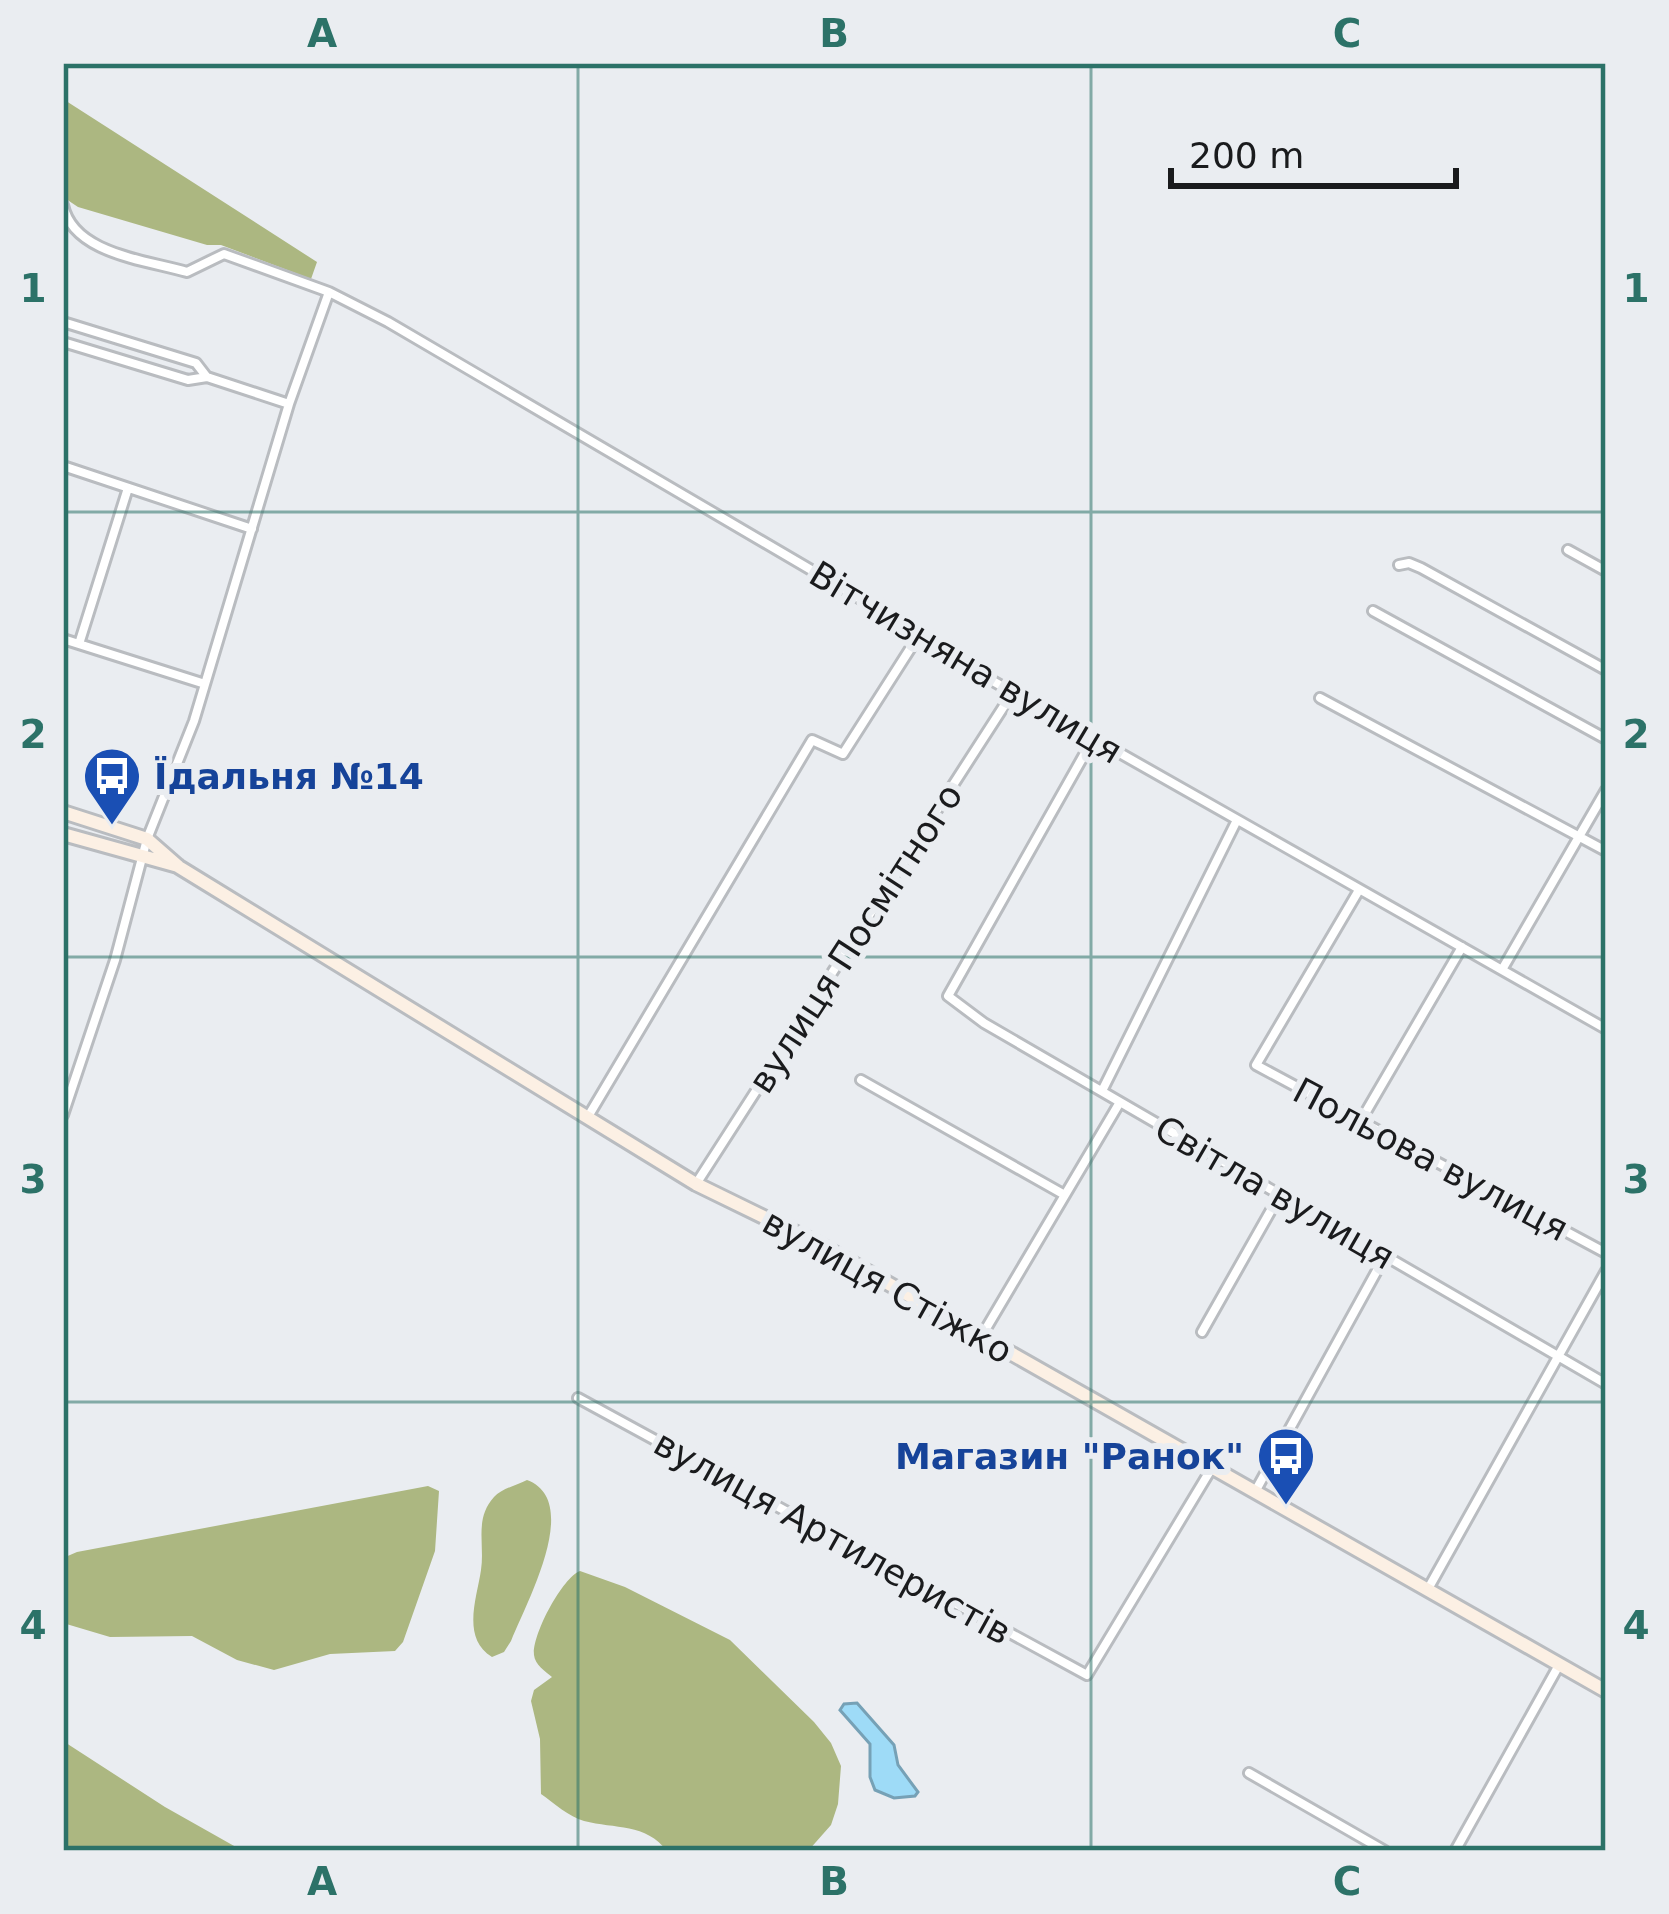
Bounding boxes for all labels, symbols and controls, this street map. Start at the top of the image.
text: A [307,11,337,56]
text: B [819,11,849,56]
text: C [1333,11,1361,56]
scale bar [1171,114,1456,188]
text: 200 m [1189,135,1304,176]
text: 1 [19,266,47,311]
text: 1 [1622,266,1650,311]
street label: Вітчизняна вулиця [802,553,1129,772]
text: 2 [19,712,47,757]
text: 2 [1622,712,1650,757]
bus stop icon: Їдальня №14 [81,745,143,827]
place label: Їдальня №14 [154,756,424,797]
street label: вулиця Посмітного [740,776,971,1100]
street label: Польова вулиця [1286,1070,1575,1249]
street label: Світла вулиця [1148,1107,1401,1277]
text: 3 [19,1157,47,1202]
text: 3 [1622,1157,1650,1202]
street label: вулиця Стіжко [756,1201,1020,1372]
street label: вулиця Артилеристів [647,1422,1018,1653]
bus stop icon: Магазин "Ранок" [1255,1425,1317,1507]
place label: Магазин "Ранок" [895,1436,1244,1477]
text: 4 [19,1603,47,1648]
text: 4 [1622,1603,1650,1648]
text: A [307,1859,337,1904]
text: B [819,1859,849,1904]
text: C [1333,1859,1361,1904]

